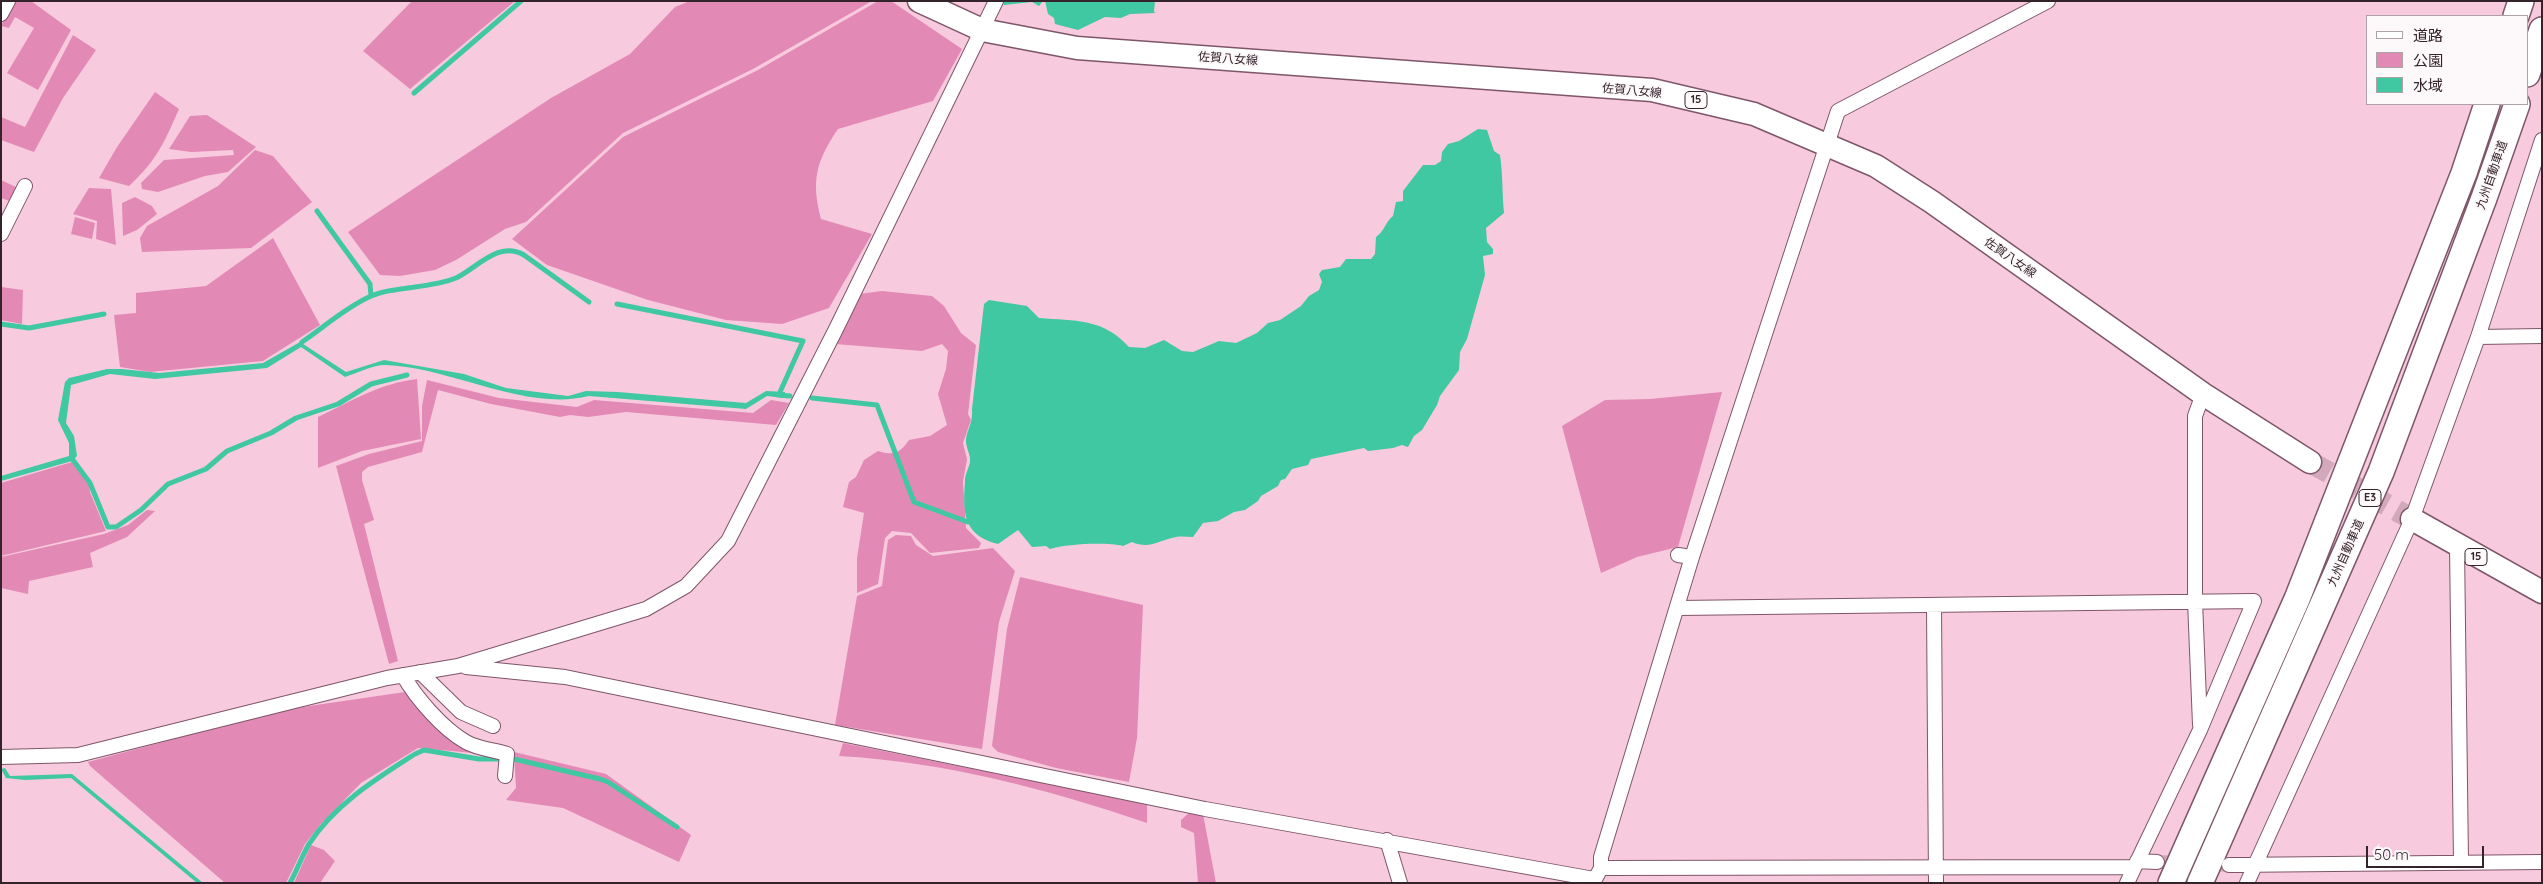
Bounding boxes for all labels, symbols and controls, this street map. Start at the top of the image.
legend [2366,15,2528,105]
text: 道路 [2413,26,2443,45]
street label: 佐賀八女線 [1198,50,1258,68]
text: 公園 [2413,51,2443,70]
text: 水域 [2413,76,2443,95]
street label: 佐賀八女線 [1601,81,1663,101]
road number: 15 [1685,92,1707,108]
street label: 九州自動車道 [2473,139,2511,211]
street label: 佐賀八女線 [1981,235,2039,281]
road number: E3 [2359,489,2381,506]
street label: 九州自動車道 [2325,517,2367,589]
road number: 15 [2465,548,2487,566]
scale bar [2368,836,2486,868]
text: 50 m [2374,845,2409,864]

